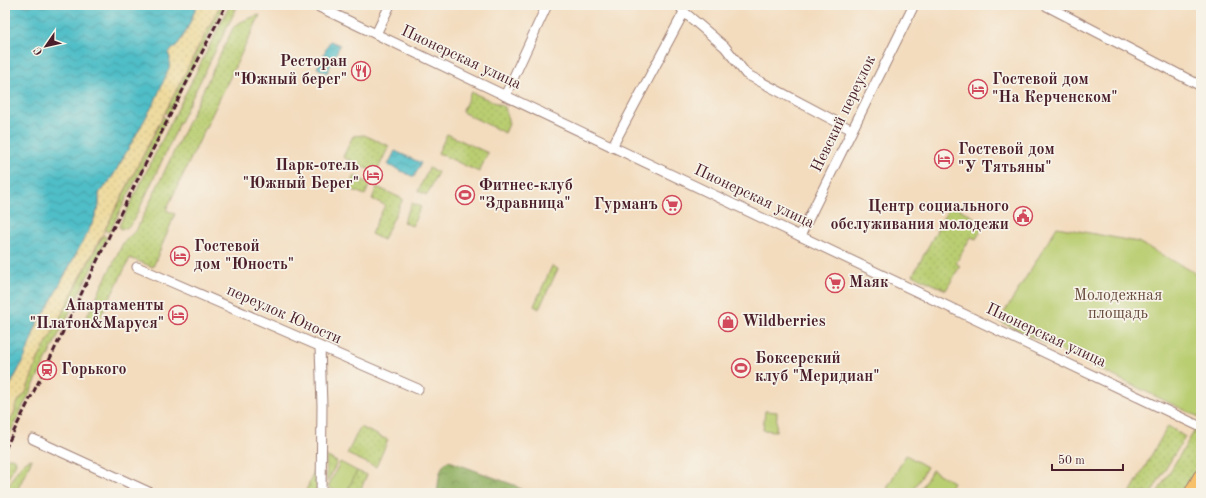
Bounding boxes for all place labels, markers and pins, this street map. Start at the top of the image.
place label: Ресторан "Южный берег" [234,54,347,88]
restaurant icon: Ресторан "Южный берег" [350,60,372,82]
place label: Гостевой дом "На Керченском" [992,72,1118,106]
hotel icon: Гостевой дом "На Керченском" [967,78,989,100]
place label: Гостевой дом "У Тятьяны" [958,142,1055,176]
hotel icon: Гостевой дом "У Тятьяны" [933,148,955,170]
place label: Парк-отель "Южный Берег" [243,158,359,192]
hotel icon: Парк-отель "Южный Берег" [362,164,384,186]
place label: Фитнес-клуб "Здравница" [479,178,573,212]
sports icon: Фитнес-клуб "Здравница" [454,184,476,206]
supermarket icon: Гурманъ [661,194,683,216]
place label: Гурманъ [594,197,658,213]
place label: Центр социального обслуживания молодежи [830,199,1009,233]
public building icon: Центр социального обслуживания молодежи [1012,205,1034,227]
place label: Гостевой дом "Юность" [194,239,294,273]
hotel icon: Гостевой дом "Юность" [169,245,191,267]
supermarket icon: Маяк [824,272,846,294]
place label: Маяк [849,275,889,291]
place label: Апартаменты "Платон&Маруся" [30,298,164,332]
hotel icon: Апартаменты "Платон&Маруся" [167,304,189,326]
shop icon: Wildberries [717,311,739,333]
place label: Wildberries [742,314,826,330]
place label: Боксерский клуб "Меридиан" [755,351,880,385]
sports icon: Боксерский клуб "Меридиан" [730,357,752,379]
station icon: Горького [36,359,58,381]
place label: Горького [61,362,127,378]

